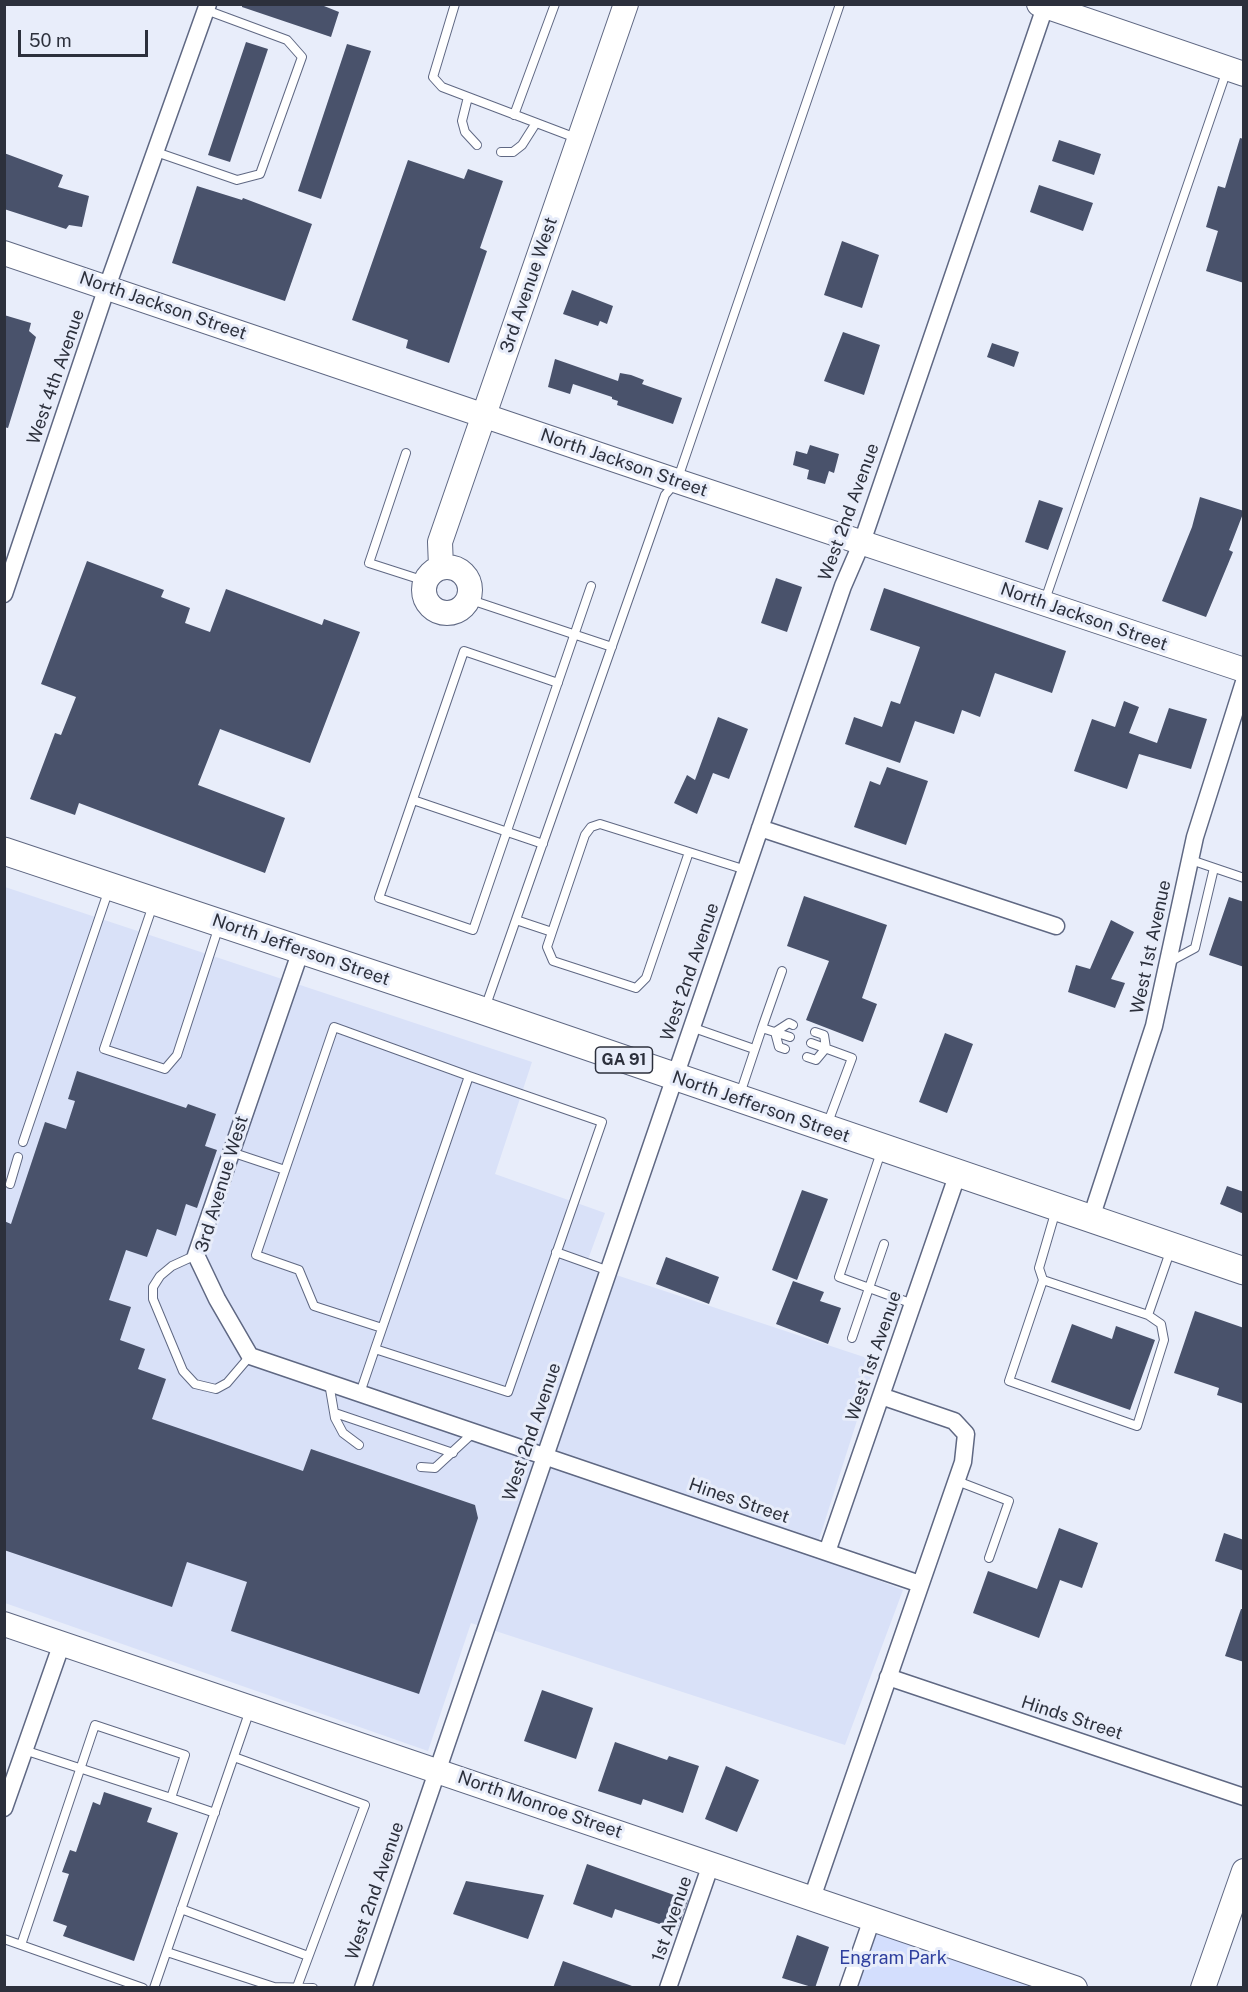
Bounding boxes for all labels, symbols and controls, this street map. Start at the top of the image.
scale bar [21,18,152,56]
text: 50 m [29,30,72,51]
street label: 3rd Avenue West [496,214,562,356]
street label: North Jackson Street [77,267,249,345]
street label: West 4th Avenue [23,307,89,447]
street label: North Jackson Street [538,424,710,502]
street label: West 2nd Avenue [814,440,884,584]
street label: North Jackson Street [998,578,1170,656]
street label: West 1st Avenue [1126,878,1176,1016]
street label: West 2nd Avenue [656,900,724,1044]
street label: North Jefferson Street [209,909,393,991]
road number: GA 91 [596,1047,652,1073]
street label: North Jefferson Street [669,1066,853,1148]
street label: 3rd Avenue West [191,1113,253,1255]
street label: West 1st Avenue [842,1288,906,1424]
street label: West 2nd Avenue [498,1360,566,1504]
street label: Hines Street [686,1474,792,1528]
street label: Hinds Street [1018,1691,1126,1745]
street label: North Monroe Street [455,1767,625,1843]
street label: West 2nd Avenue [341,1819,409,1963]
street label: 1st Avenue [647,1873,697,1965]
park label: Engram Park [839,1947,947,1969]

